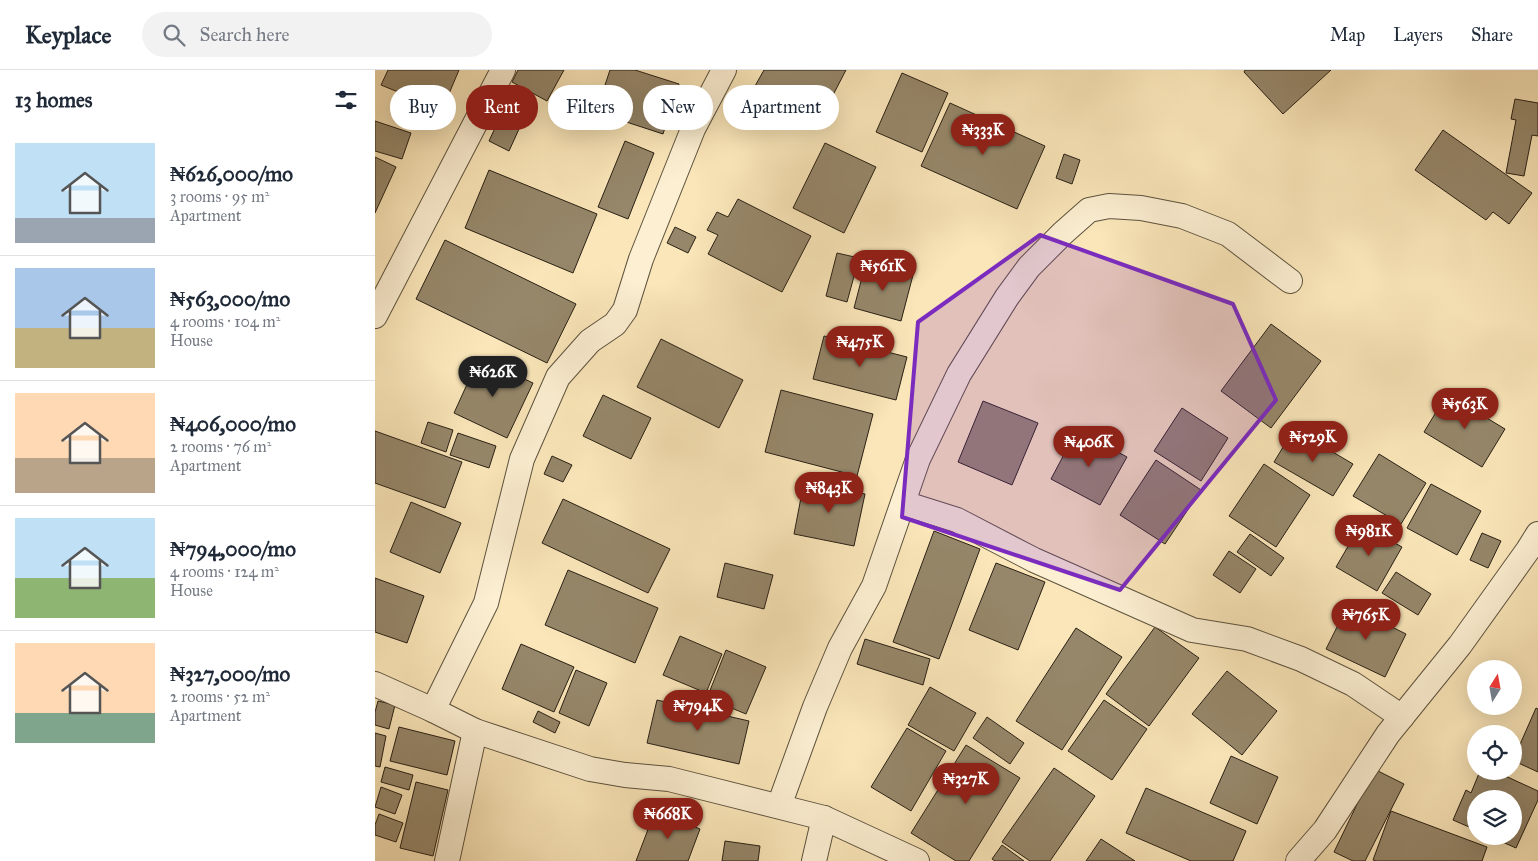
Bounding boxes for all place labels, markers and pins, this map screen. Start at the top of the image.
pin: ₦333K [948,114,1018,156]
pin: ₦561K [848,250,918,292]
pin: ₦475K [825,326,895,368]
pin: ₦626K [458,356,528,398]
pin: ₦563K [1430,388,1500,430]
pin: ₦529K [1278,420,1348,463]
pin: ₦406K [1054,426,1124,468]
pin: ₦843K [794,472,864,514]
pin: ₦981K [1334,514,1404,557]
pin: ₦765K [1331,598,1401,641]
pin: ₦794K [663,690,733,732]
pin: ₦327K [931,762,1001,805]
pin: ₦668K [633,798,703,840]

